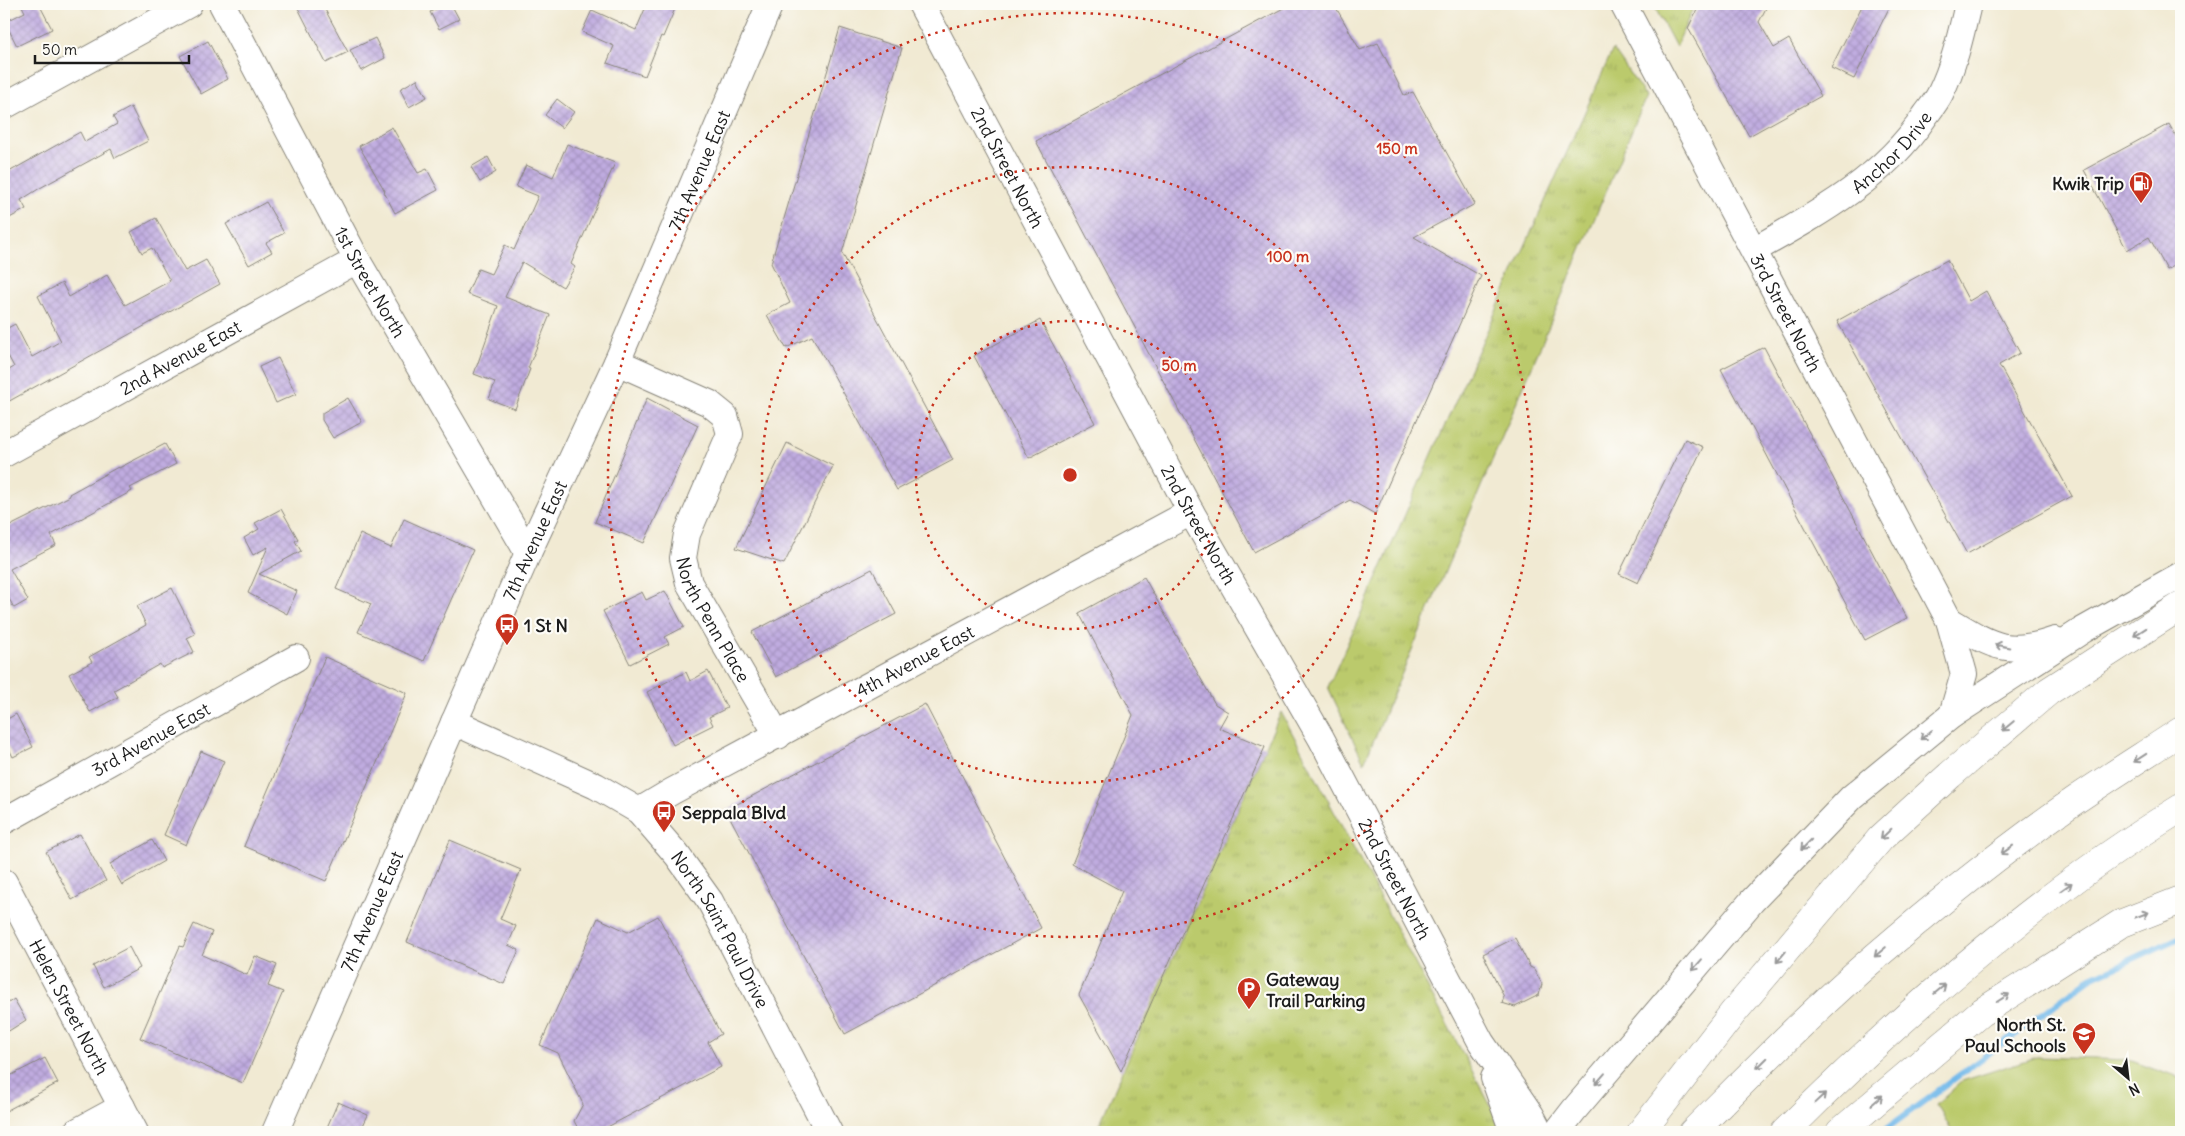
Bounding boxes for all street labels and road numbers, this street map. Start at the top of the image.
street label: 2nd Street North [966,103,1049,232]
street label: 7th Avenue East [663,106,735,234]
street label: Anchor Drive [1847,107,1937,198]
street label: 1st Street North [330,222,411,342]
street label: 3rd Street North [1745,249,1827,376]
street label: 2nd Avenue East [116,315,245,400]
street label: 2nd Street North [1156,461,1242,588]
street label: 7th Avenue East [497,477,572,604]
street label: North Penn Place [672,555,756,686]
street label: 4th Avenue East [852,620,978,702]
street label: 3rd Avenue East [88,697,214,781]
street label: 2nd Street North [1354,814,1436,943]
street label: North Saint Paul Drive [666,846,775,1012]
street label: 7th Avenue East [335,847,408,975]
street label: Helen Street North [25,935,114,1078]

